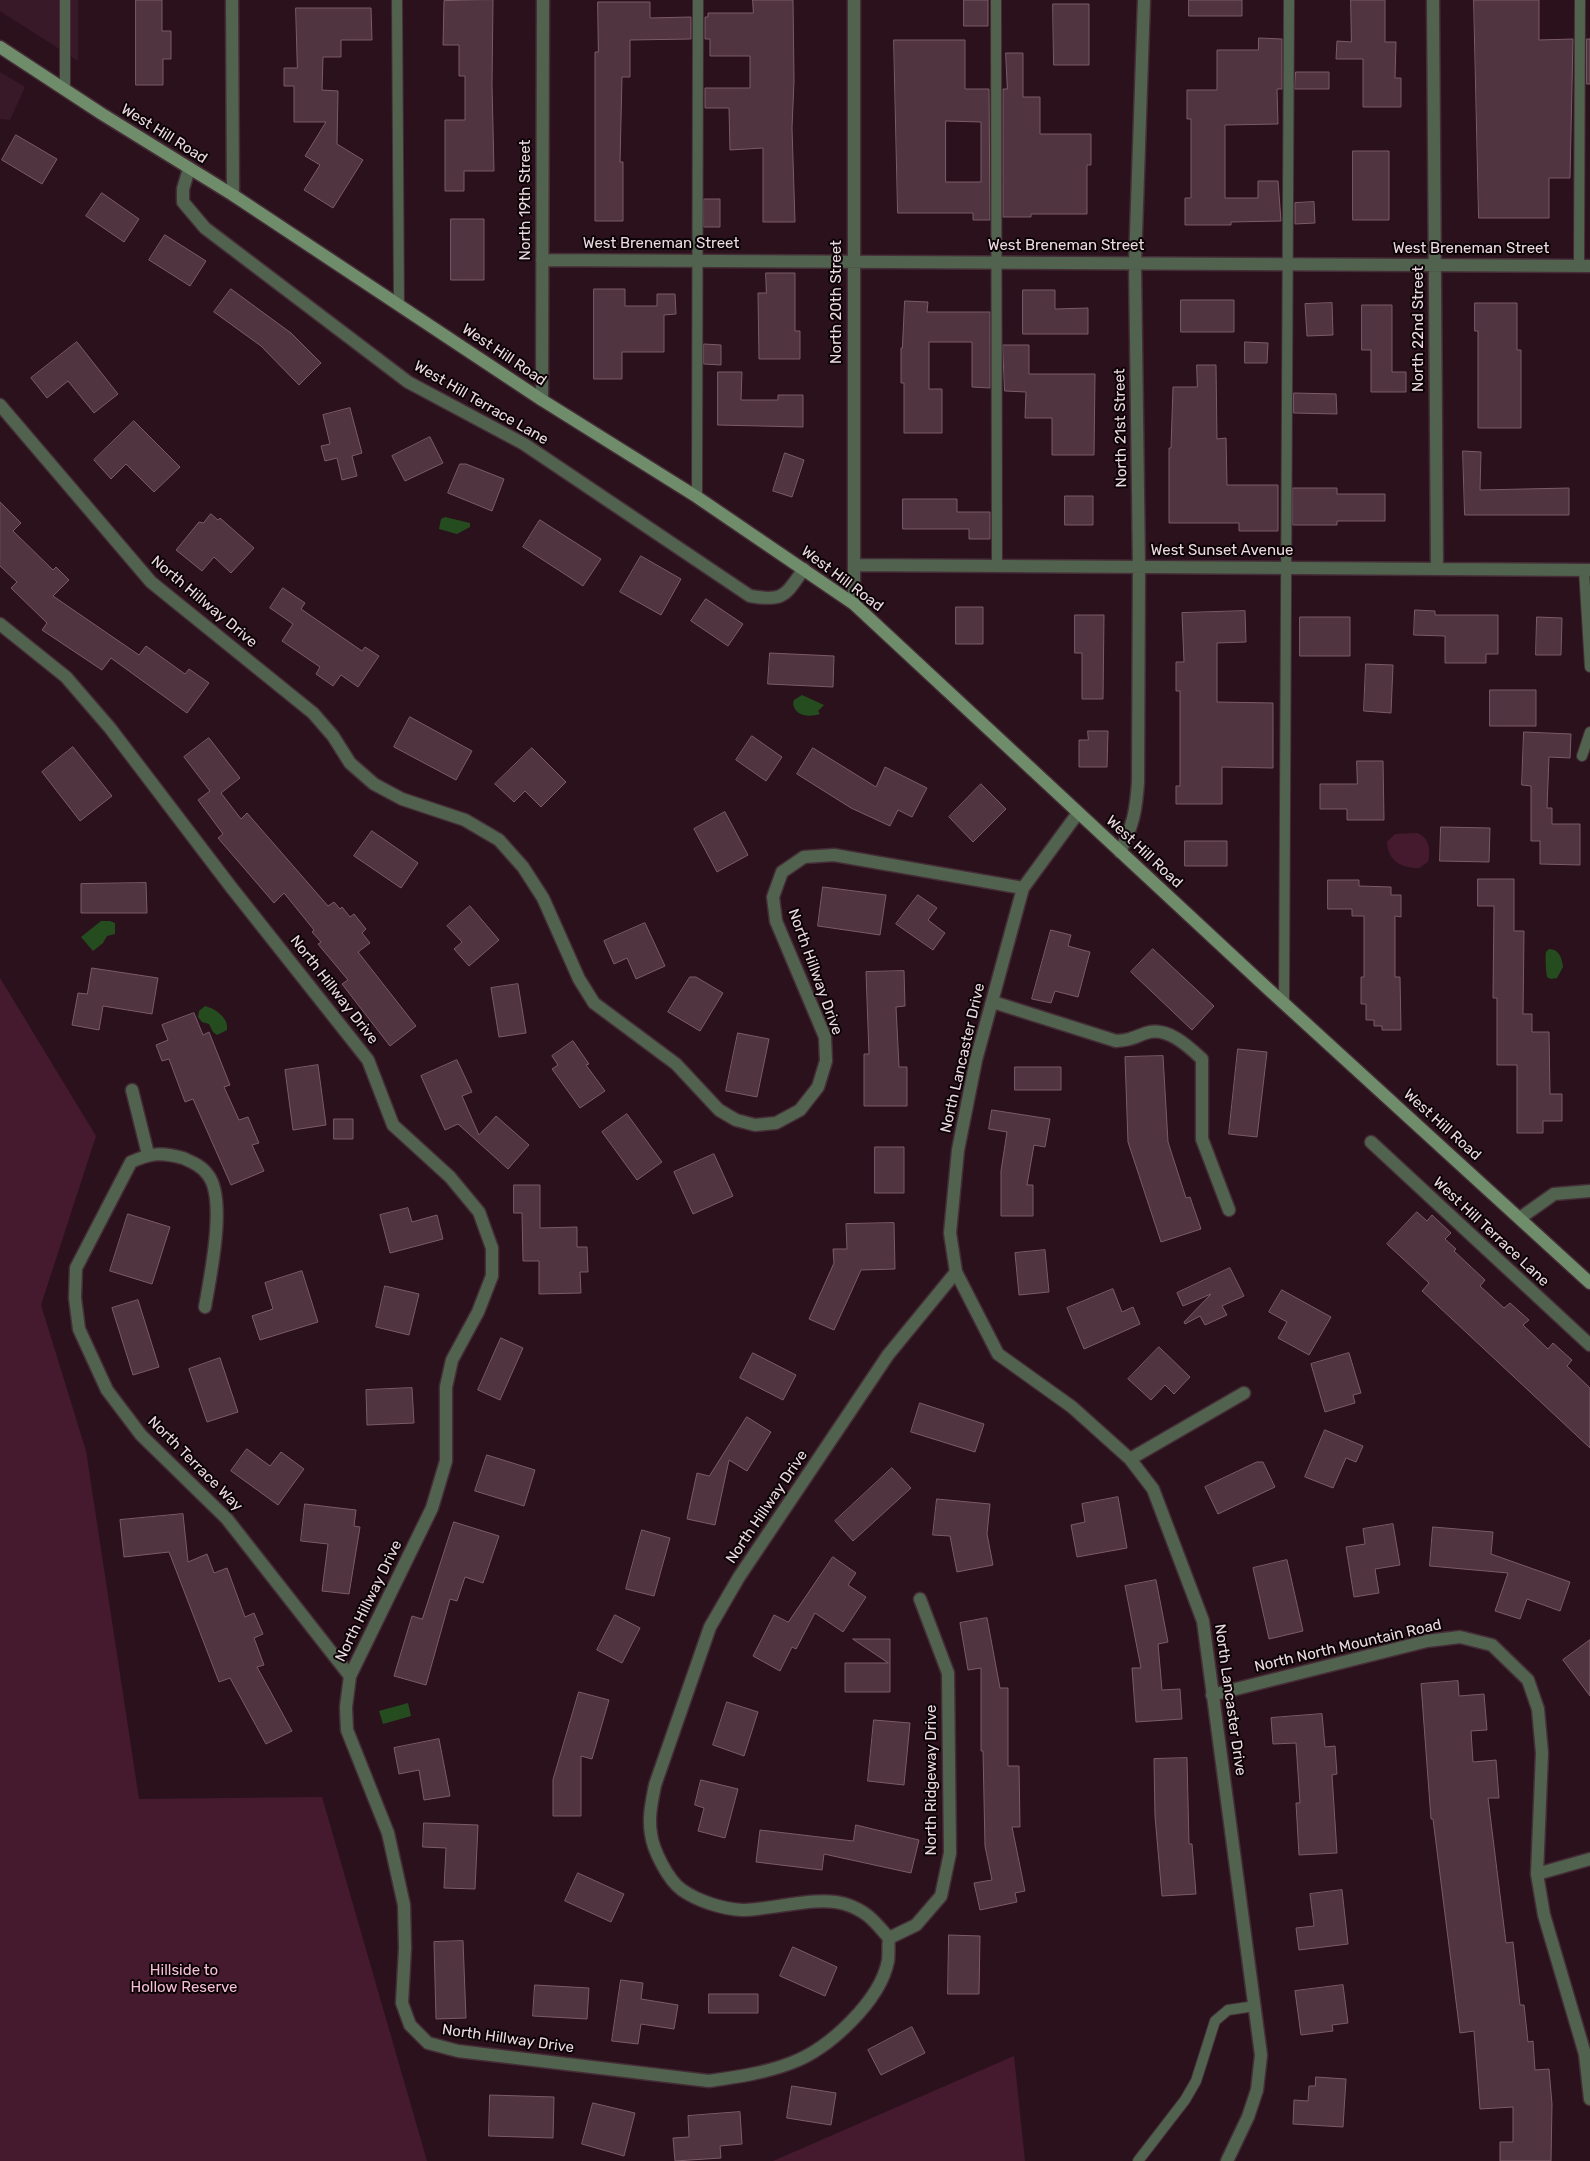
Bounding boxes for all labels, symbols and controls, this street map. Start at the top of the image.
street label: West Hill Road [118,100,210,168]
street label: North 19th Street [517,140,535,260]
street label: West Breneman Street [583,235,739,253]
street label: West Breneman Street [988,237,1144,255]
street label: North 20th Street [828,240,846,364]
street label: West Breneman Street [1393,240,1549,258]
street label: North 22nd Street [1410,266,1428,392]
street label: West Hill Road [458,320,550,390]
street label: West Hill Terrace Lane [411,357,551,449]
street label: North 21st Street [1111,368,1131,488]
street label: West Hill Road [797,542,887,616]
street label: West Sunset Avenue [1151,542,1293,560]
street label: North Hillway Drive [147,552,261,652]
street label: West Hill Road [1102,812,1186,892]
street label: North Hillway Drive [784,906,846,1038]
street label: North Hillway Drive [286,932,382,1048]
street label: North Lancaster Drive [937,981,989,1135]
street label: West Hill Road [1400,1085,1484,1165]
street label: West Hill Terrace Lane [1429,1173,1553,1291]
street label: North Terrace Way [144,1413,246,1515]
street label: North Hillway Drive [722,1447,812,1567]
street label: North Hillway Drive [332,1537,406,1665]
street label: North North Mountain Road [1253,1616,1443,1676]
street label: North Lancaster Drive [1210,1623,1250,1777]
street label: North Ridgeway Drive [923,1705,941,1855]
park label: Hillside to Hollow Reserve [130,1962,238,1997]
street label: North Hillway Drive [441,2021,575,2057]

